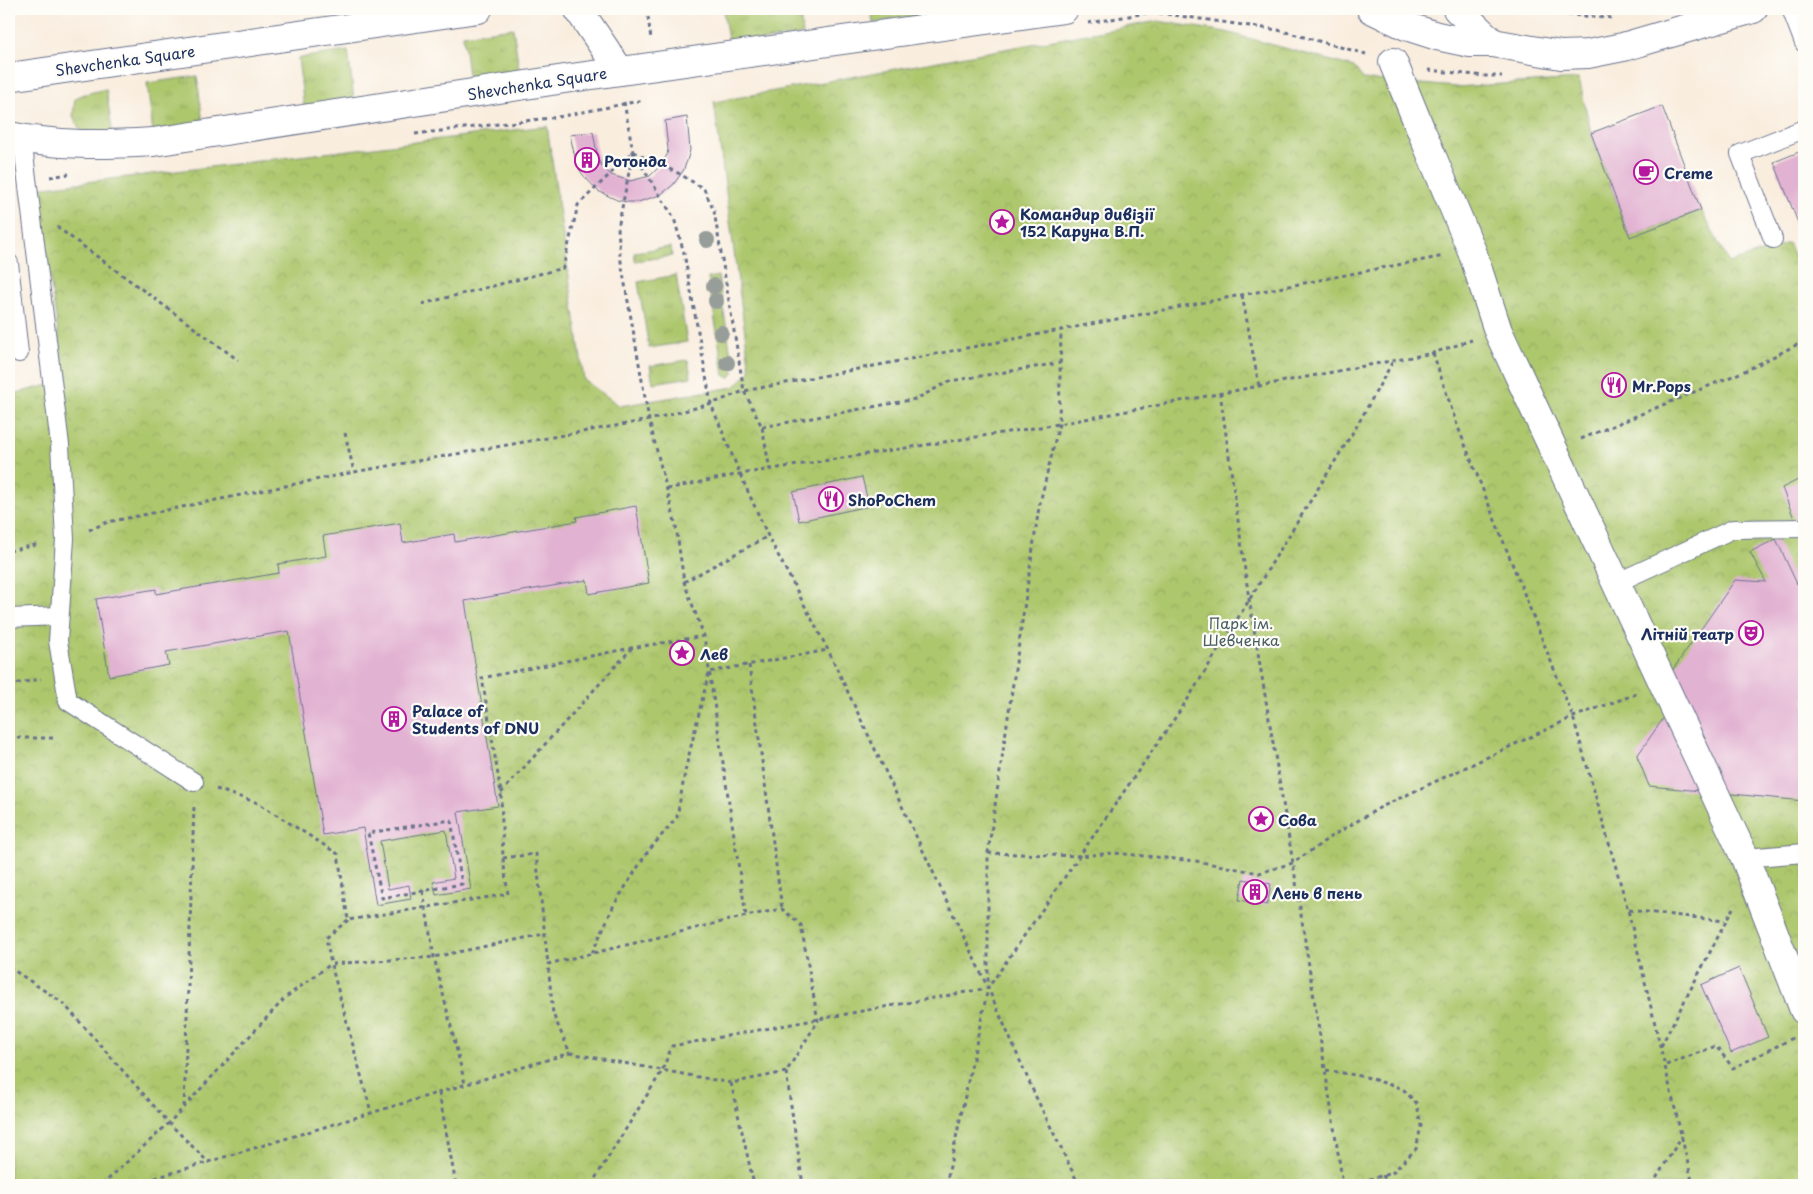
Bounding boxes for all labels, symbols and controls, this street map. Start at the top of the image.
street label: Shevchenka Square [54,39,196,81]
street label: Shevchenka Square [466,61,608,105]
building icon: Ротонда [574,147,600,173]
place label: Ротонда [604,149,667,172]
cafe icon: Creme [1633,159,1659,185]
place label: Creme [1664,161,1713,184]
place label: Командир дивізії 152 Каруна В.П. [1020,202,1155,242]
place icon: Командир дивізії 152 Каруна В.П. [989,209,1015,235]
restaurant icon: Mr.Pops [1601,372,1627,398]
place label: Mr.Pops [1632,374,1691,397]
restaurant icon: ShoPoChem [818,486,844,512]
place label: ShoPoChem [848,488,936,511]
park label: Парк iм. Шевченка [1203,611,1280,651]
theatre icon: Літній театр [1738,620,1764,646]
place label: Літній театр [1641,622,1734,645]
place icon: Лев [669,640,695,666]
place label: Лев [700,642,728,665]
place label: Palace of Students of DNU [412,699,539,739]
building icon: Palace of Students of DNU [381,706,407,732]
place icon: Сова [1248,806,1274,832]
place label: Сова [1278,808,1317,831]
building icon: Лень в пень [1242,879,1268,905]
place label: Лень в пень [1272,881,1362,904]

